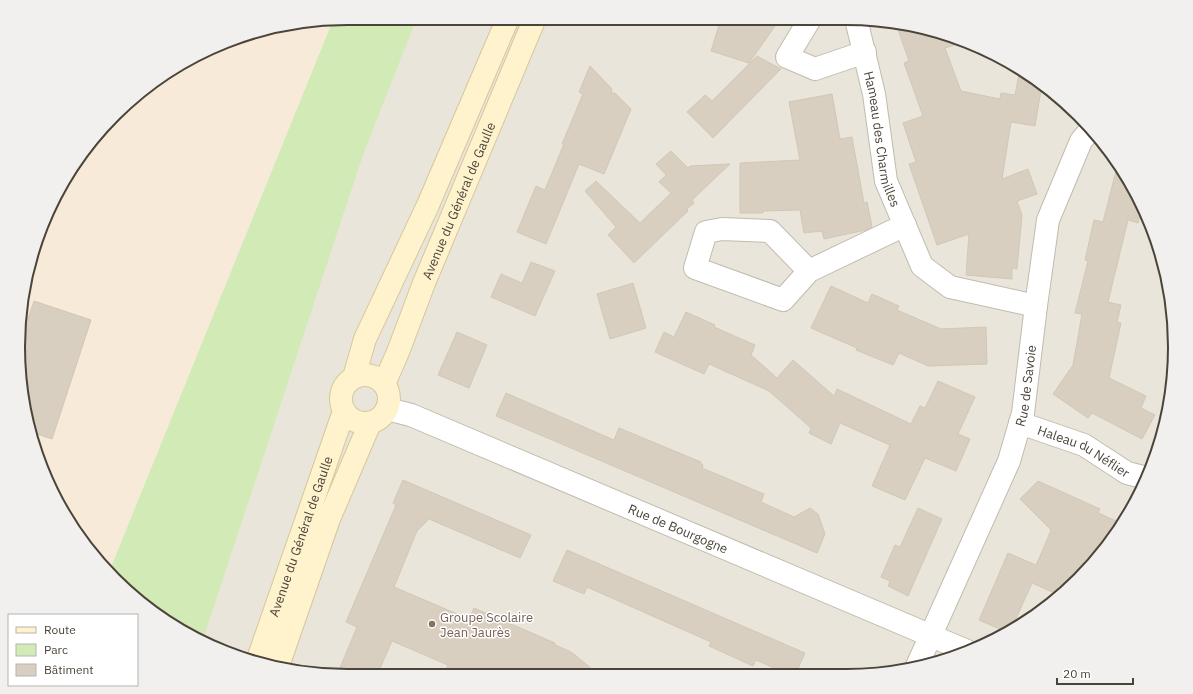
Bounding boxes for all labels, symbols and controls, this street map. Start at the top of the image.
street label: Hameau des Charmilles [860,69,904,210]
street label: Avenue du Général de Gaulle [419,120,499,282]
street label: Rue de Savoie [1011,344,1040,429]
street label: Haleau du Néflier [1035,422,1133,482]
street label: Avenue du Général de Gaulle [265,454,337,619]
street label: Rue de Bourgogne [625,500,730,558]
place label: Groupe Scolaire Jean Jaurès [440,609,533,641]
legend [8,614,138,686]
marker: Groupe Scolaire Jean Jaurès [427,619,437,629]
text: Route [44,622,76,637]
text: Parc [44,642,68,657]
scale bar [1057,660,1133,686]
text: Bâtiment [44,662,94,677]
text: 20 m [1063,666,1091,681]

